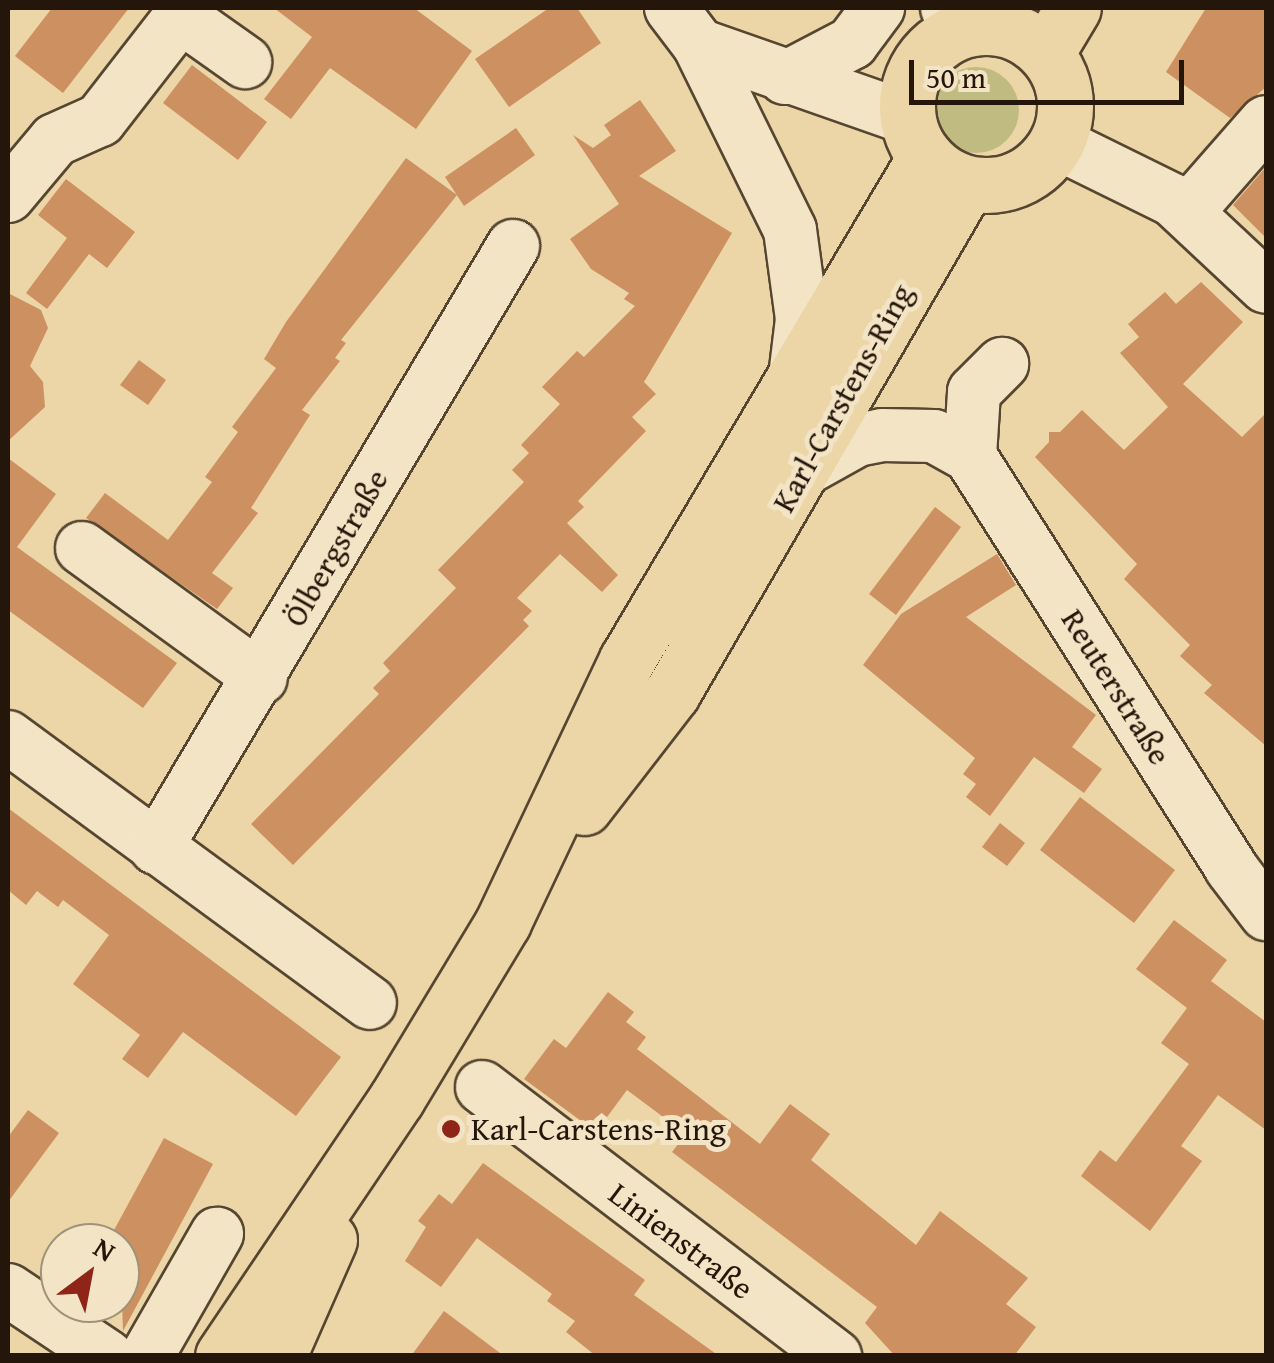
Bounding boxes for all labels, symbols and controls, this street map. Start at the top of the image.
scale bar [914,40,1189,102]
text: 50 m [926,55,986,99]
street label: Karl-Carstens-Ring [764,277,922,519]
street label: Ölbergstraße [276,463,396,633]
street label: Reuterstraße [1053,602,1179,772]
place label: Karl-Carstens-Ring [471,1110,726,1148]
marker: Karl-Carstens-Ring [440,1118,462,1140]
street label: Linienstraße [601,1174,761,1308]
north arrow [40,1223,140,1323]
text: N [86,1226,124,1271]

